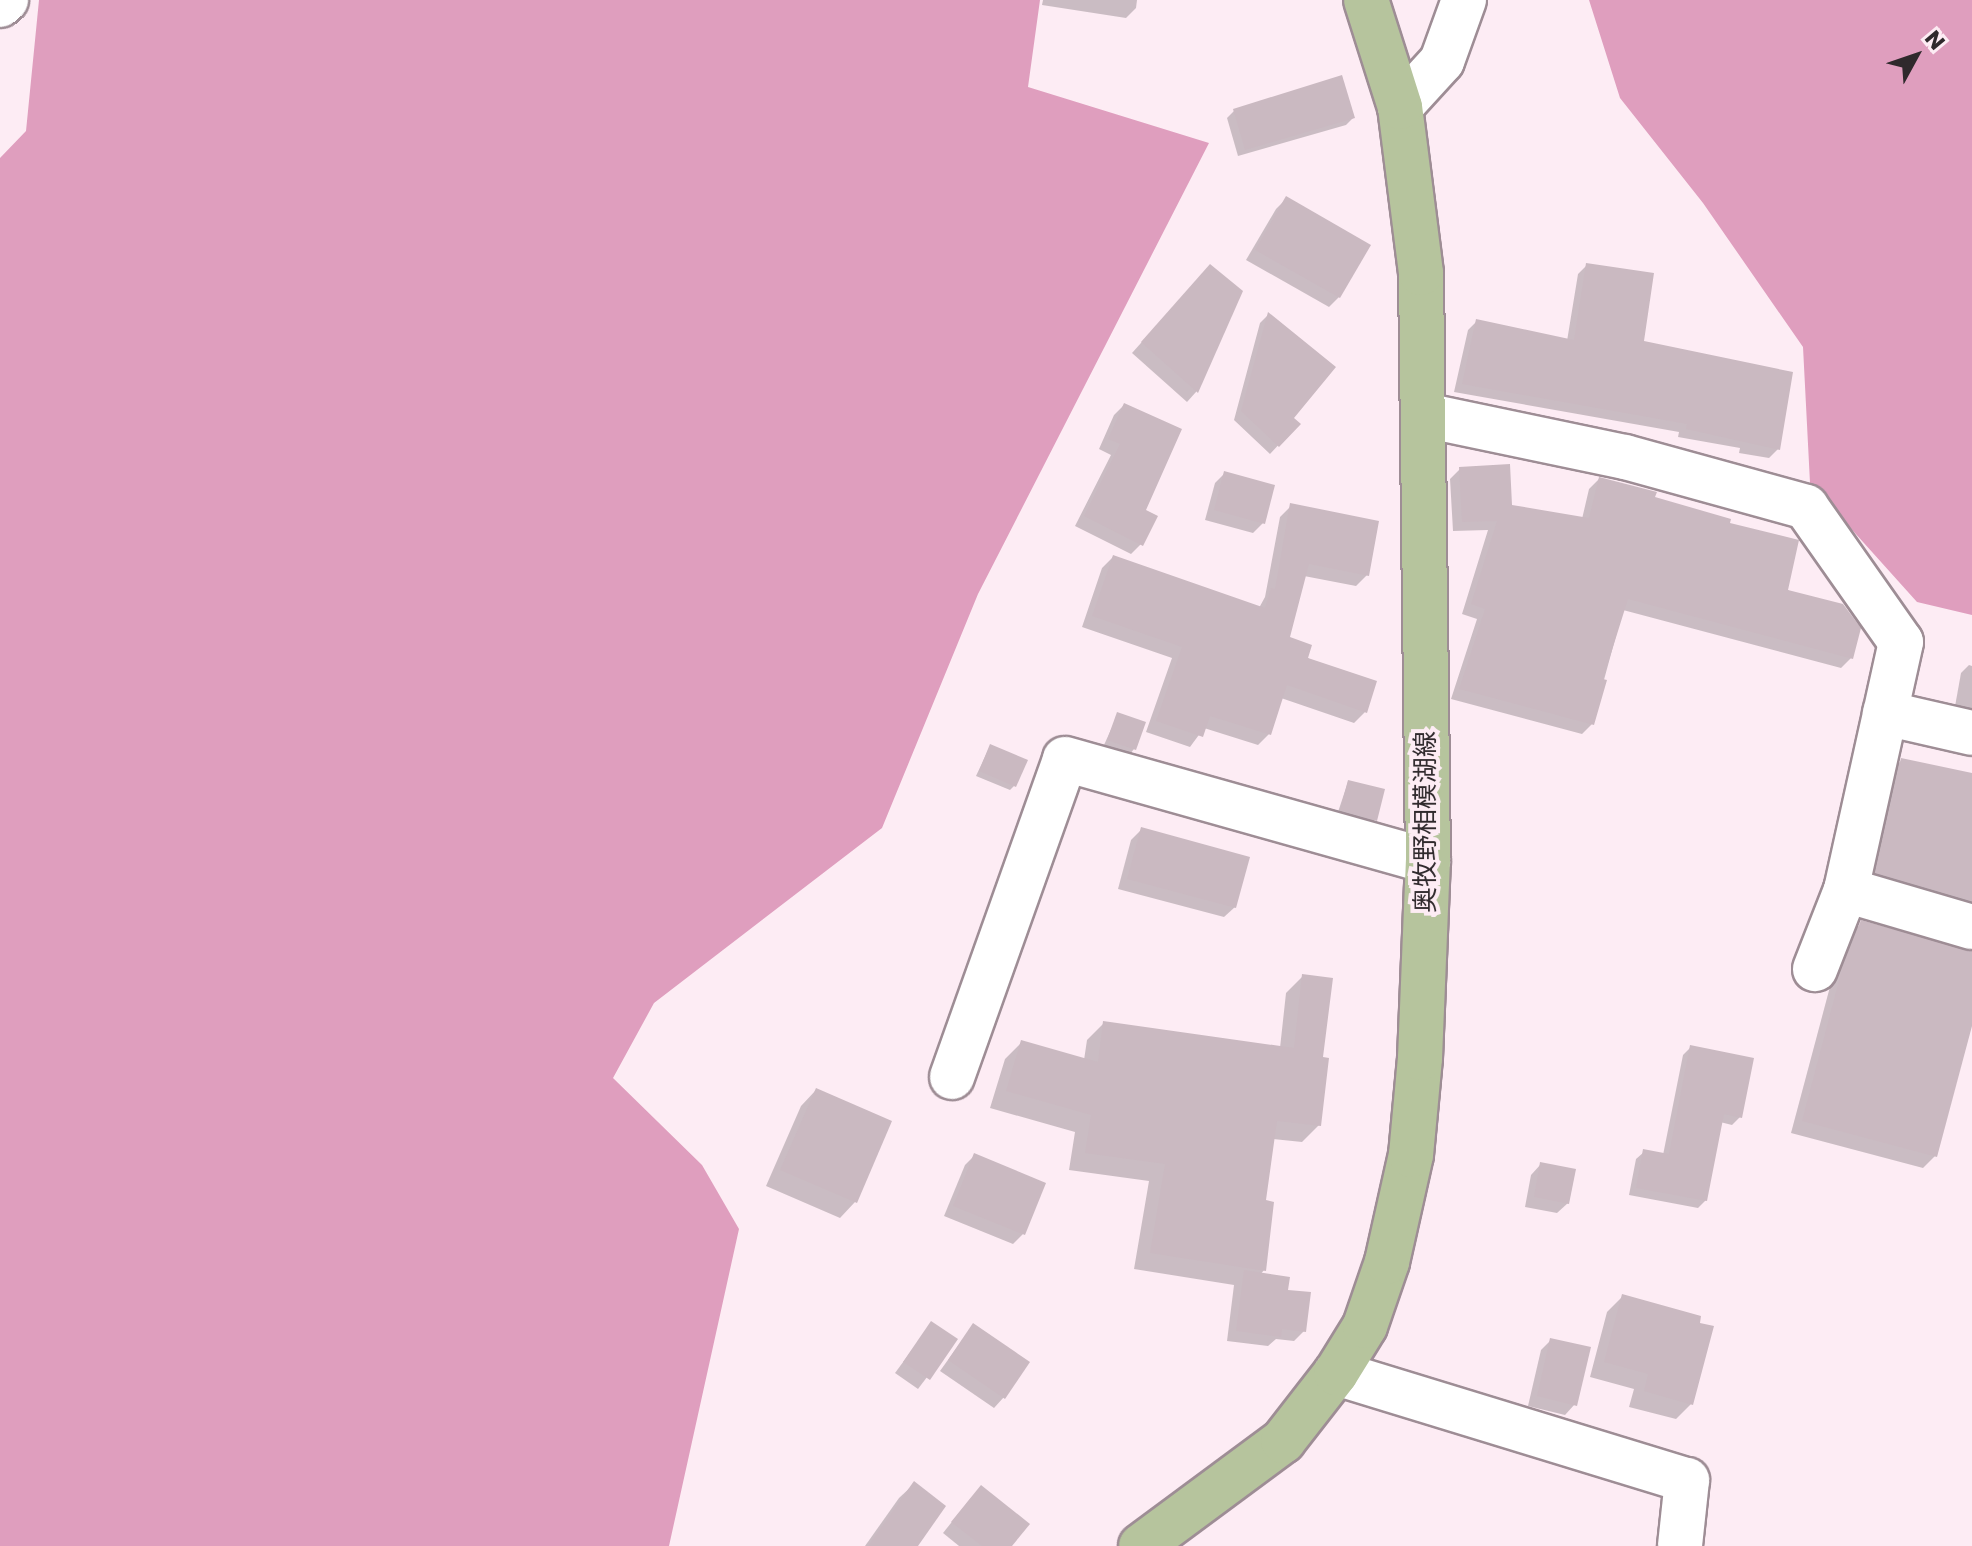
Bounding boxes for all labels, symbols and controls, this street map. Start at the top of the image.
north arrow [1876,16,1956,96]
text: N [1918,24,1952,57]
street label: 奥牧野相模湖線 [1410,731,1442,913]

